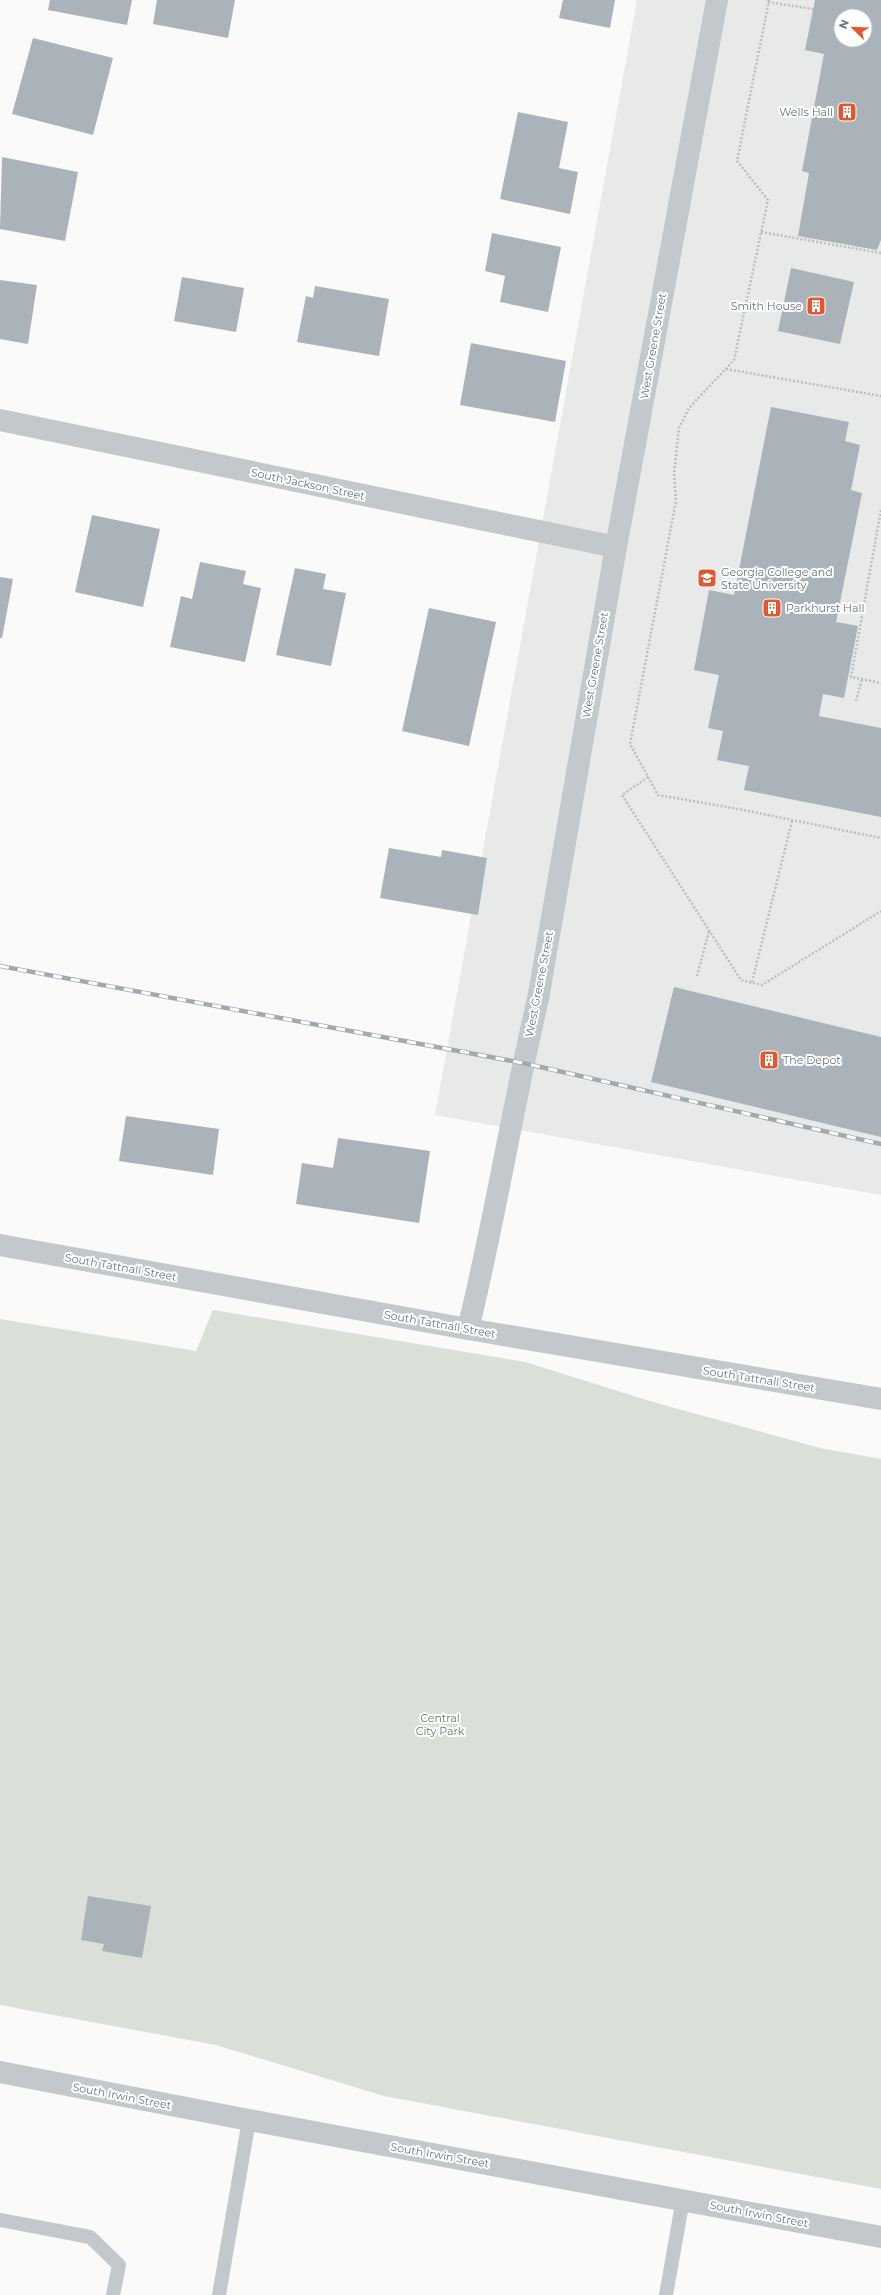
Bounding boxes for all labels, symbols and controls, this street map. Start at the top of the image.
north arrow [833,8,873,48]
text: N [836,17,852,31]
building icon: Wells Hall [836,101,858,123]
place label: Wells Hall [779,105,833,119]
street label: West Greene Street [637,291,669,400]
building icon: Smith House [805,295,827,317]
place label: Smith House [731,299,802,313]
street label: South Jackson Street [250,465,367,503]
place label: Georgia College and State University [721,565,833,592]
school or university icon: Georgia College and State University [696,567,718,589]
building icon: Parkhurst Hall [761,597,783,619]
place label: Parkhurst Hall [786,601,864,615]
street label: West Greene Street [579,610,611,719]
street label: West Greene Street [522,930,556,1038]
building icon: The Depot [758,1049,780,1071]
place label: The Depot [783,1053,841,1067]
street label: South Tattnall Street [64,1250,178,1284]
street label: South Tattnall Street [383,1307,497,1341]
street label: South Tattnall Street [702,1363,816,1395]
park label: Central City Park [416,1711,465,1738]
street label: South Irwin Street [72,2080,173,2113]
street label: South Irwin Street [390,2139,491,2171]
street label: South Irwin Street [709,2198,810,2231]

